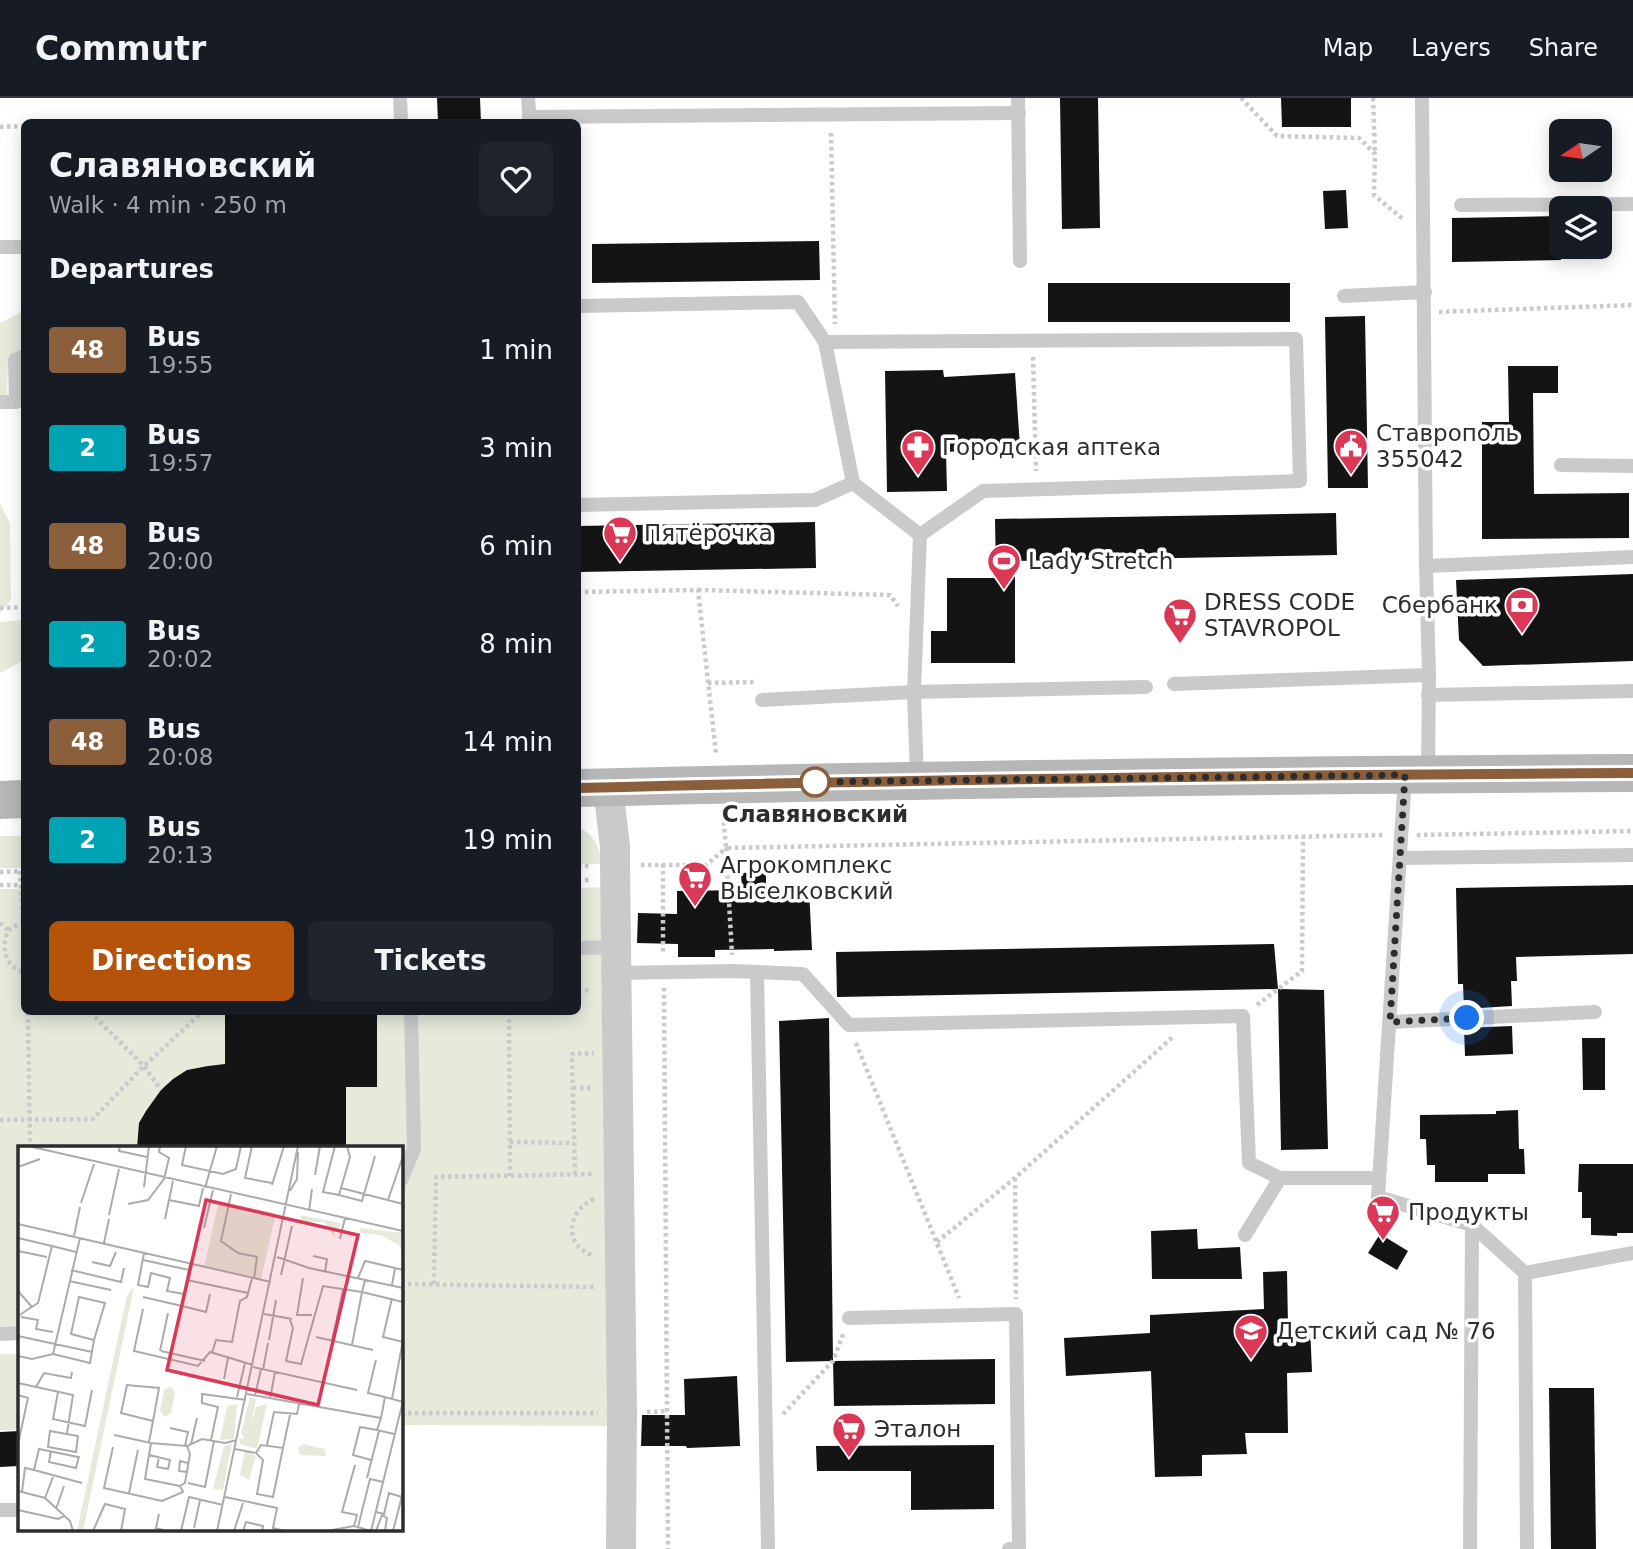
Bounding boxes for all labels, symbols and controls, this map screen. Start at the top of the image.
text: Commutr [35,29,206,68]
text: Map [1323,34,1373,62]
text: Layers [1411,34,1491,62]
text: Share [1529,34,1598,62]
north arrow [1549,119,1612,182]
map controls [1549,119,1612,259]
button: heart [479,142,553,216]
text: Славяновский [49,146,316,185]
text: Walk · 4 min · 250 m [49,192,287,218]
button: layers [1549,196,1612,259]
text: Departures [49,254,214,284]
text: Bus [147,322,201,352]
text: 1 min [479,335,553,365]
text: 48 [71,336,104,364]
text: 19:55 [147,352,213,378]
text: Bus [147,420,201,450]
place label: Ставрополь 355042 [1376,420,1519,472]
public building icon: Ставрополь 355042 [1332,427,1370,476]
pharmacy icon: Городская аптека [899,428,937,477]
text: 3 min [479,433,553,463]
text: 2 [79,434,96,462]
place label: Городская аптека [942,434,1161,460]
text: 19:57 [147,450,213,476]
supermarket icon: Пятёрочка [601,514,639,563]
text: Bus [147,518,201,548]
place label: Пятёрочка [644,520,773,546]
text: 6 min [479,531,553,561]
text: 48 [71,532,104,560]
sports icon: Lady Stretch [985,542,1023,591]
text: 20:00 [147,548,213,574]
place label: Lady Stretch [1028,548,1173,574]
bank icon: Сбербанк [1503,586,1541,635]
place label: DRESS CODE STAVROPOL [1204,589,1355,641]
place label: Сбербанк [1382,592,1498,618]
supermarket icon: DRESS CODE STAVROPOL [1161,596,1199,645]
text: Bus [147,616,201,646]
text: 8 min [479,629,553,659]
text: 2 [79,630,96,658]
text: 20:02 [147,646,213,672]
text: Bus [147,714,201,744]
text: 14 min [463,727,553,757]
text: 48 [71,728,104,756]
text: 20:08 [147,744,213,770]
marker: Славяновский [800,767,830,797]
place label: Славяновский [722,801,908,827]
text: Bus [147,812,201,842]
text: 19 min [463,825,553,855]
text: 2 [79,826,96,854]
text: 20:13 [147,842,213,868]
place label: Агрокомплекс Выселковский [720,852,893,904]
supermarket icon: Агрокомплекс Выселковский [676,859,714,908]
button: Directions [49,921,294,1001]
button: Tickets [308,921,553,1001]
your location [1449,1000,1484,1035]
inset map [18,1146,402,1532]
supermarket icon: Продукты [1364,1193,1402,1242]
place label: Продукты [1408,1199,1529,1225]
school or university icon: Детский сад № 76 [1232,1312,1270,1361]
place label: Детский сад № 76 [1276,1318,1496,1344]
supermarket icon: Эталон [830,1410,868,1459]
place label: Эталон [874,1416,961,1442]

